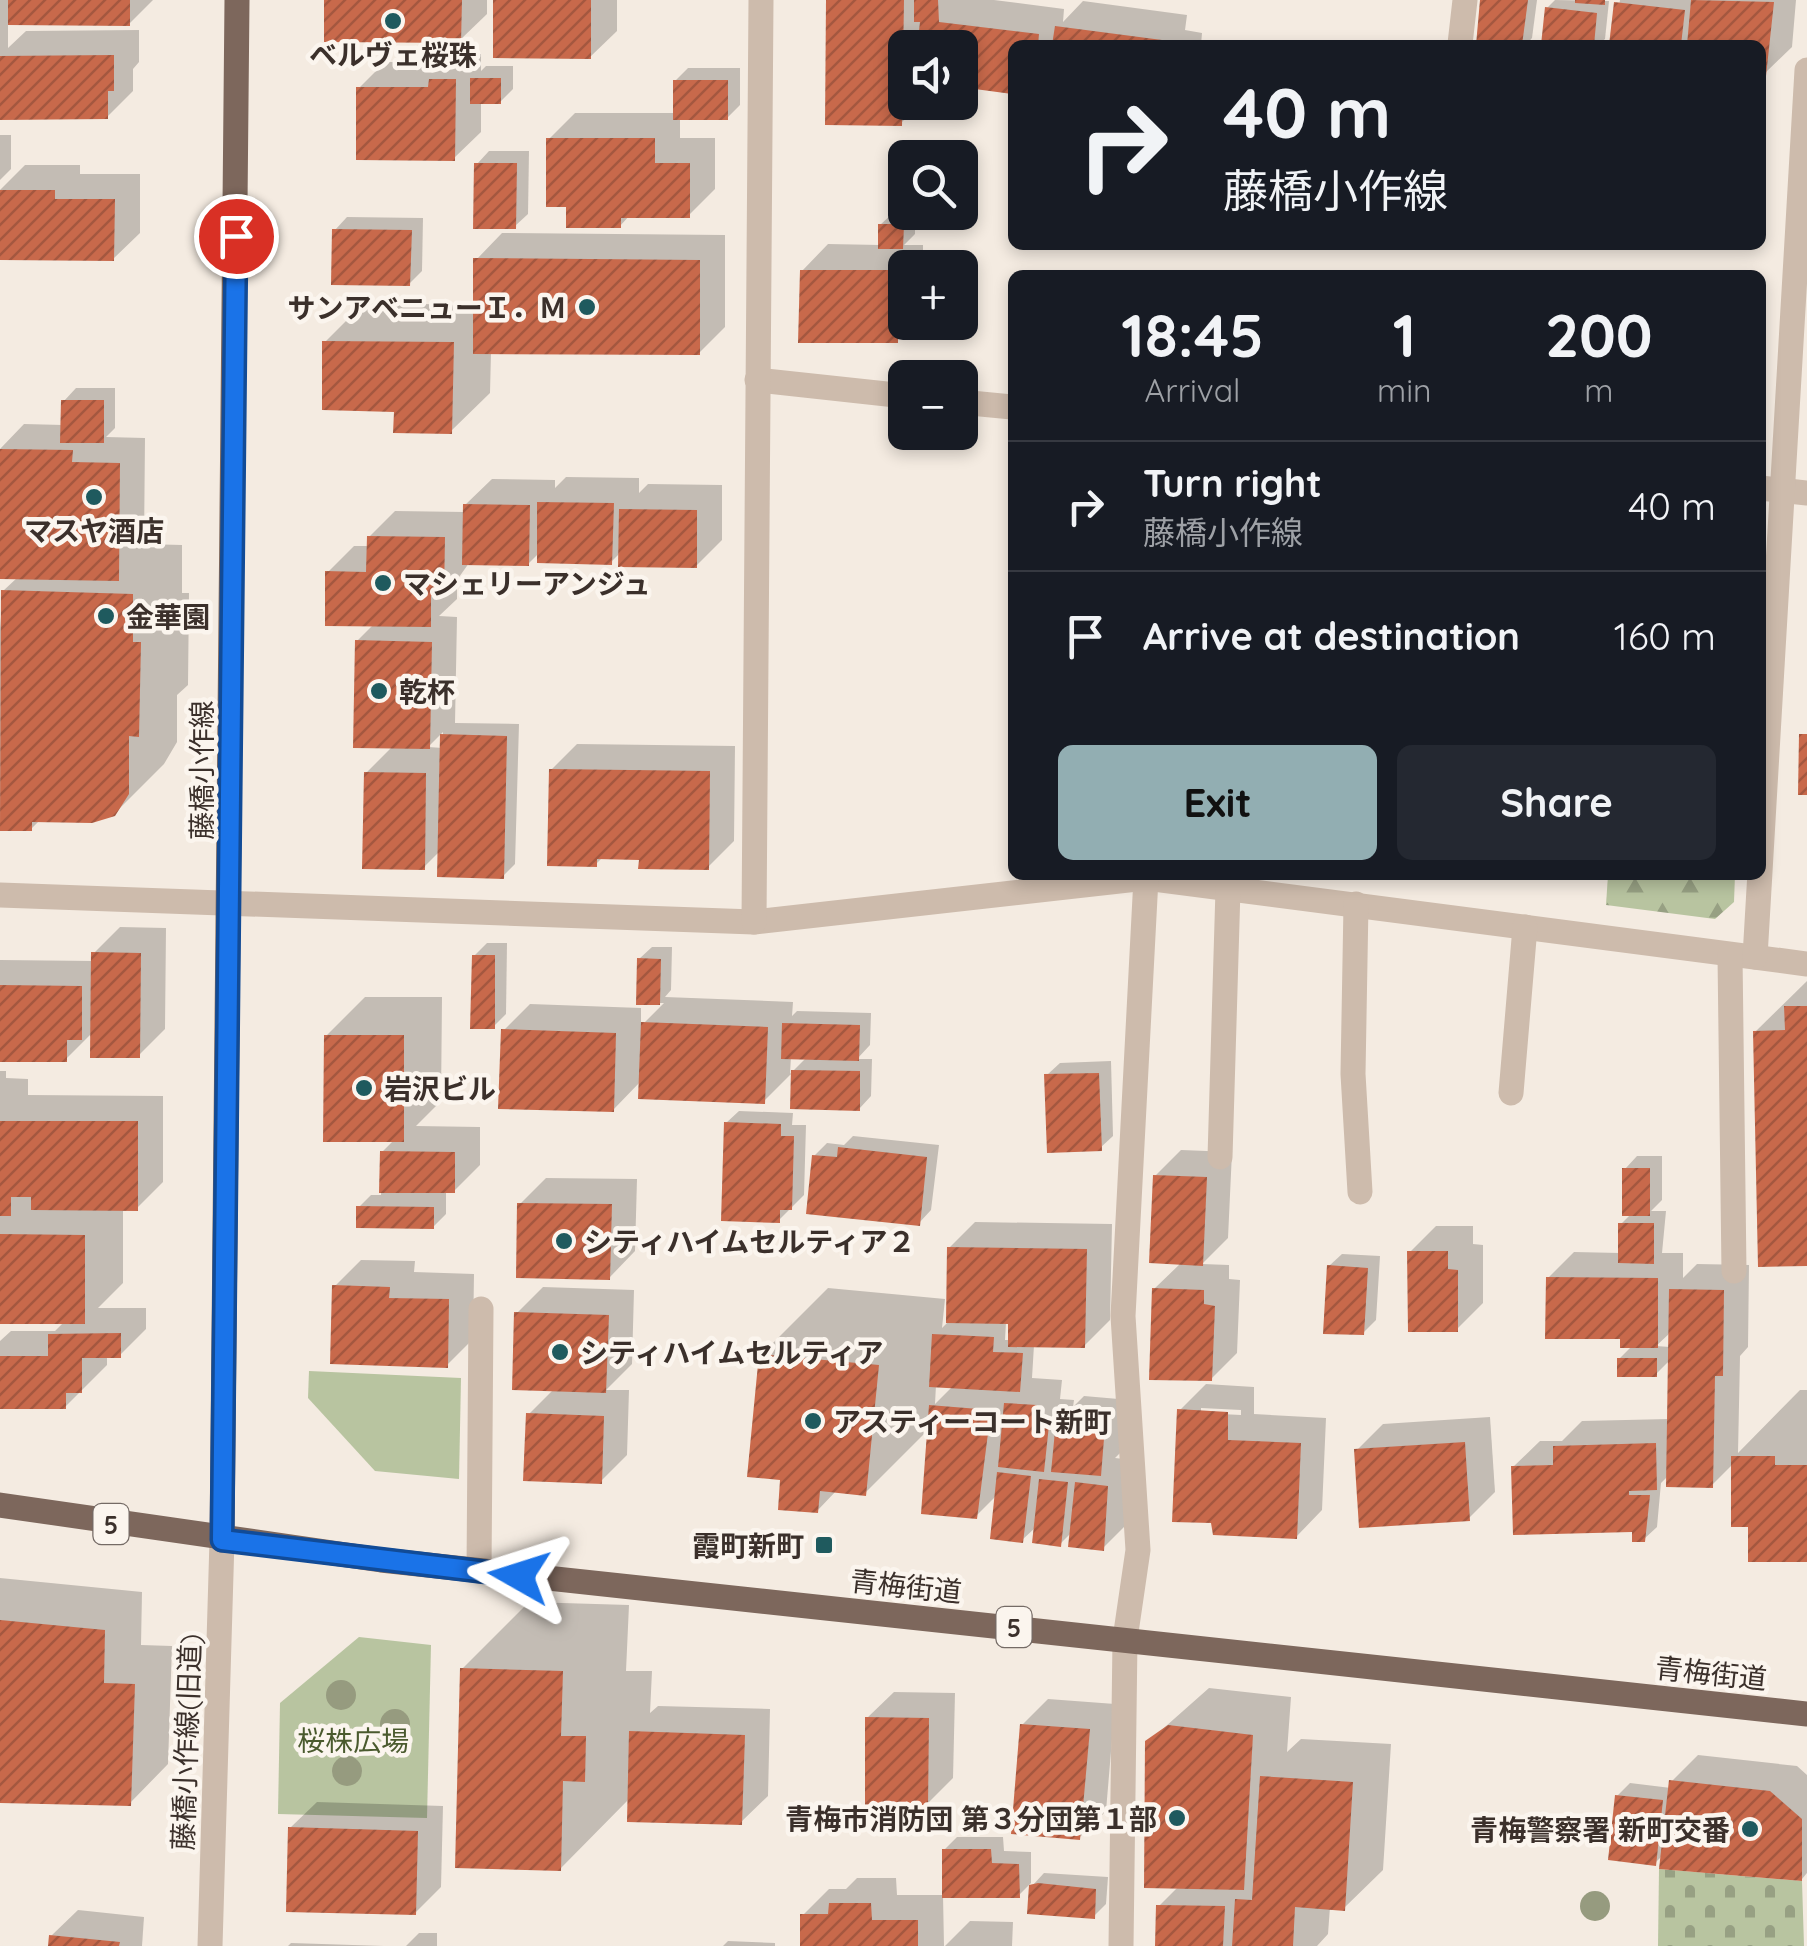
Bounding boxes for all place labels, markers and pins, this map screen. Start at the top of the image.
marker: ベルヴェ桜珠 [382,10,404,32]
place label: ベルヴェ桜珠 [309,37,477,72]
pin [194,194,279,279]
place label: サンアベニューＩ．Ｍ [288,290,567,325]
marker: サンアベニューＩ．Ｍ [576,296,598,318]
marker: マスヤ酒店 [83,486,105,508]
place label: マスヤ酒店 [24,513,164,548]
place label: マシェリーアンジュ [403,566,651,601]
marker: マシェリーアンジュ [372,572,394,594]
place label: 金華園 [126,599,210,634]
marker: 金華園 [95,605,117,627]
place label: 乾杯 [399,674,455,709]
marker: 乾杯 [368,680,390,702]
place label: 岩沢ビル [384,1071,496,1106]
marker: 岩沢ビル [353,1077,375,1099]
place label: シティハイムセルティア２ [584,1224,916,1259]
marker: シティハイムセルティア２ [553,1230,575,1252]
place label: シティハイムセルティア [580,1335,884,1370]
marker: シティハイムセルティア [549,1341,571,1363]
place label: アスティーコート新町 [833,1404,1111,1439]
marker: アスティーコート新町 [802,1410,824,1432]
place label: 霞町新町 [692,1528,804,1563]
marker: 霞町新町 [813,1534,835,1556]
place label: 青梅市消防団 第３分団第１部 [785,1801,1157,1836]
marker: 青梅市消防団 第３分団第１部 [1166,1807,1188,1829]
place label: 青梅警察署 新町交番 [1470,1812,1730,1847]
marker: 青梅警察署 新町交番 [1739,1818,1761,1840]

